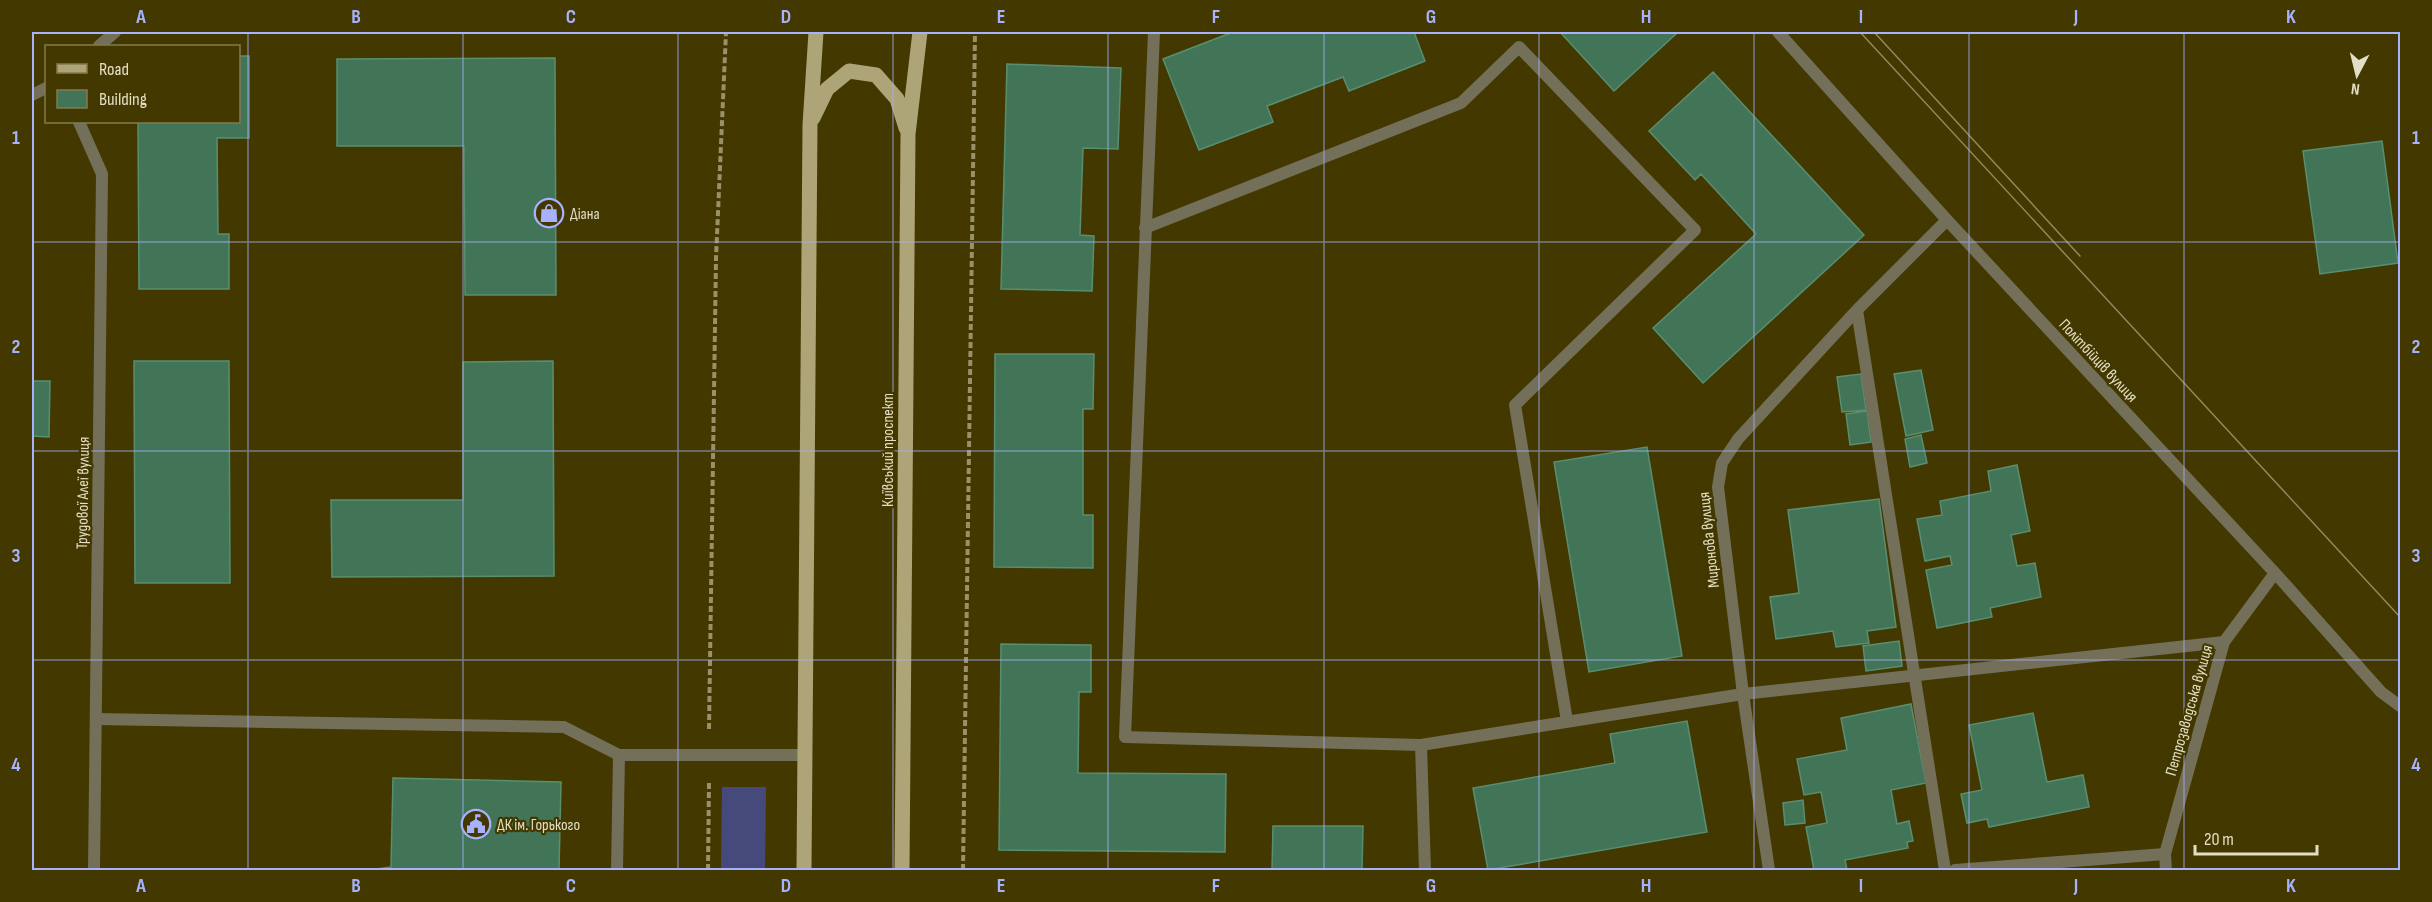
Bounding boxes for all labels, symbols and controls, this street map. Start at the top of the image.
text: A [135,5,146,29]
text: B [351,5,361,29]
text: C [566,5,576,29]
text: D [781,5,791,29]
text: E [997,5,1005,29]
text: F [1212,5,1220,29]
text: G [1426,5,1436,29]
text: H [1641,5,1651,29]
text: I [1859,5,1863,29]
text: J [2073,5,2078,29]
text: K [2286,5,2296,29]
legend [45,45,240,123]
north arrow [2327,45,2387,105]
text: Road [99,59,129,80]
text: N [2350,78,2361,98]
text: Building [99,89,147,110]
text: 1 [12,126,20,150]
text: 1 [2412,126,2420,150]
shop icon: Діана [533,197,565,229]
place label: Діана [570,205,600,224]
street label: Політбійців вулиця [2054,315,2141,407]
text: 2 [12,335,20,359]
text: 2 [2412,335,2420,359]
street label: Київський проспект [879,393,898,507]
street label: Трудової Алеї вулиця [73,437,94,549]
street label: Миронова вулиця [1695,491,1724,589]
text: 3 [12,544,21,568]
text: 3 [2412,544,2421,568]
street label: Петрозаводська вулиця [2162,643,2217,778]
text: 4 [11,753,21,777]
text: 4 [2411,753,2421,777]
public building icon: ДК ім. Горького [460,808,492,840]
place label: ДК ім. Горького [497,816,580,835]
scale bar [2195,818,2316,856]
text: 20 m [2204,829,2234,850]
text: A [135,874,146,898]
text: B [351,874,361,898]
text: C [566,874,576,898]
text: D [781,874,791,898]
text: E [997,874,1005,898]
text: F [1212,874,1220,898]
text: G [1426,874,1436,898]
text: H [1641,874,1651,898]
text: I [1859,874,1863,898]
text: J [2073,874,2078,898]
text: K [2286,874,2296,898]

